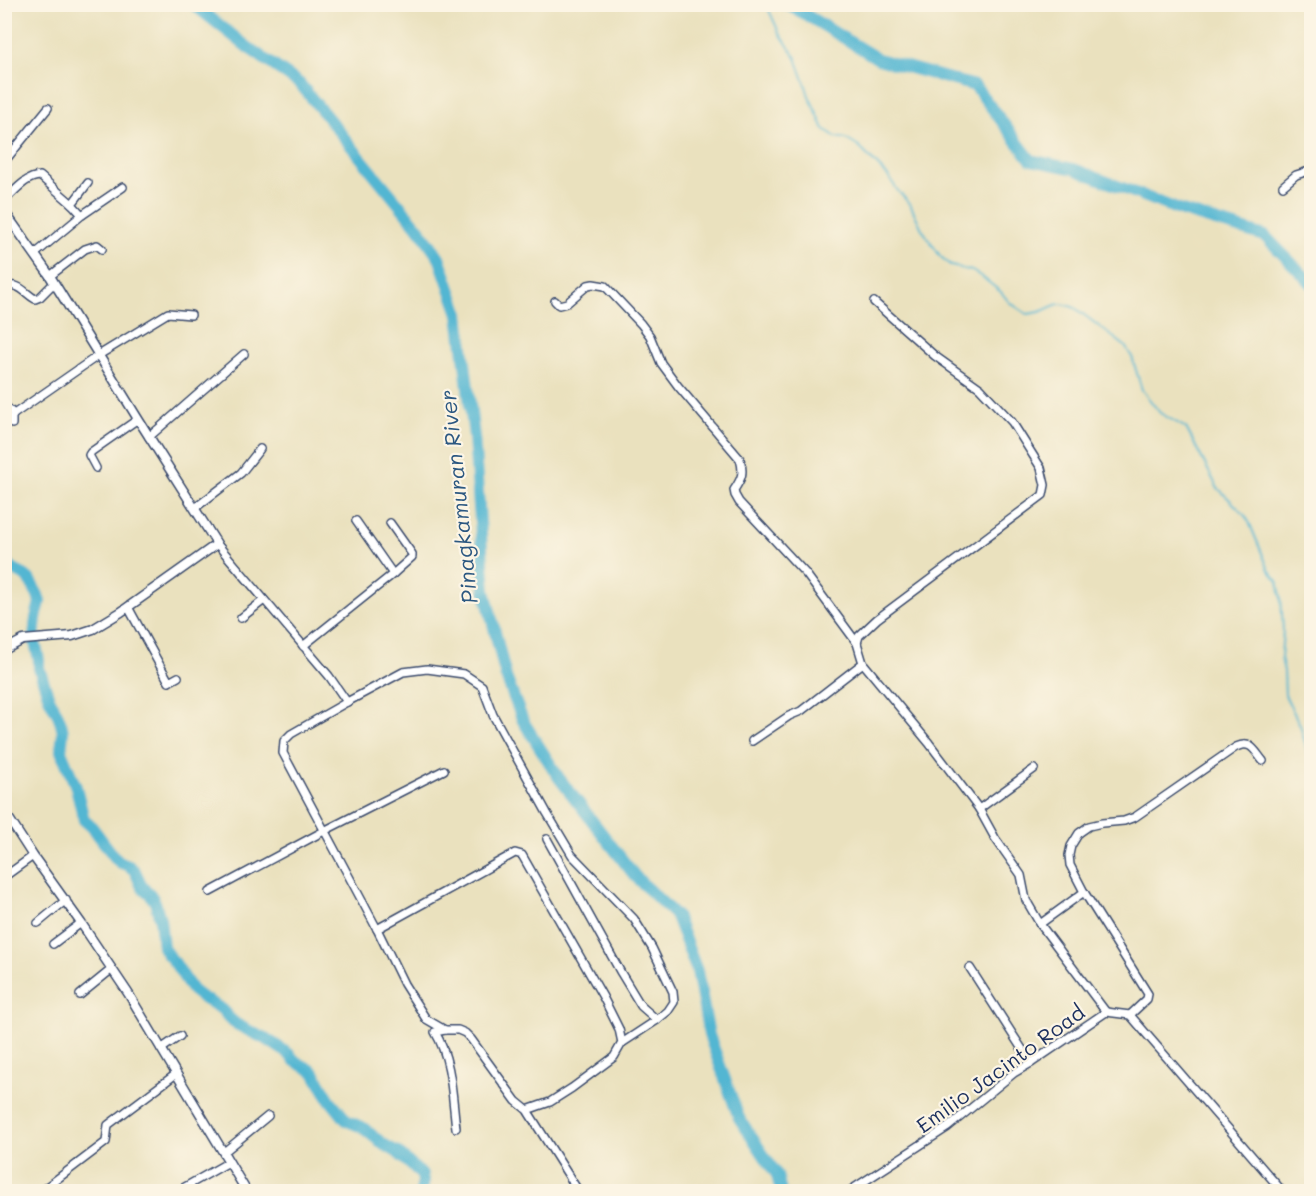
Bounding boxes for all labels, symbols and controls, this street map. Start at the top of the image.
water label: Pinagkamuran River [432,389,484,605]
street label: Emilio Jacinto Road [910,998,1090,1138]

